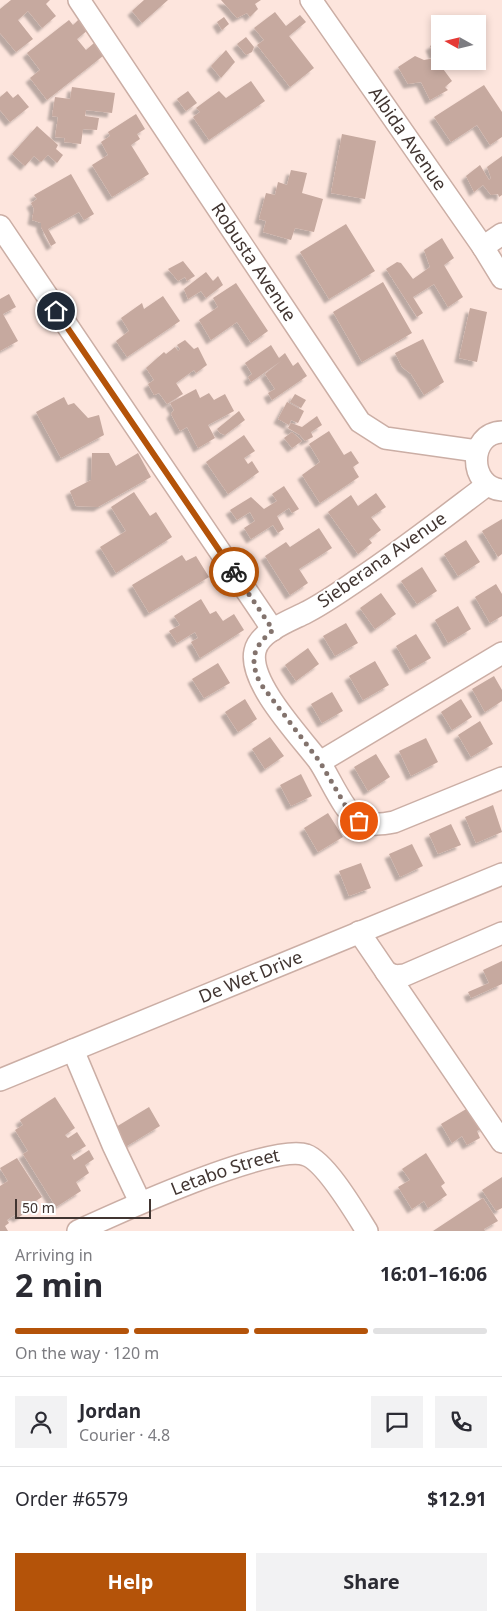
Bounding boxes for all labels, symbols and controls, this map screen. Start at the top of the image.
north arrow [431,15,486,70]
map controls [431,15,486,70]
street label: Albida Avenue [364,82,453,195]
street label: Robusta Avenue [206,198,302,325]
pin [35,290,77,332]
icon: home [42,297,70,325]
street label: Sieberana Avenue [312,506,451,613]
courier [209,547,259,597]
icon: bike [220,558,248,586]
pin [338,800,380,842]
icon: bag [345,807,373,835]
street label: De Wet Drive [195,944,306,1008]
street label: Letabo Street [167,1142,282,1200]
scale bar [15,1196,151,1219]
text: 50 m [22,1198,55,1217]
text: Arriving in [15,1244,93,1266]
text: 16:01–16:06 [380,1261,487,1287]
text: 2 min [15,1263,103,1306]
text: On the way · 120 m [15,1342,159,1364]
button: person [15,1396,67,1448]
button: chat [371,1396,423,1448]
button: phone [435,1396,487,1448]
text: Jordan [79,1398,141,1424]
text: Courier · 4.8 [79,1424,170,1446]
text: Order #6579 [15,1486,128,1512]
text: $12.91 [427,1486,487,1512]
button: Help [15,1553,246,1611]
button: Share [256,1553,487,1611]

